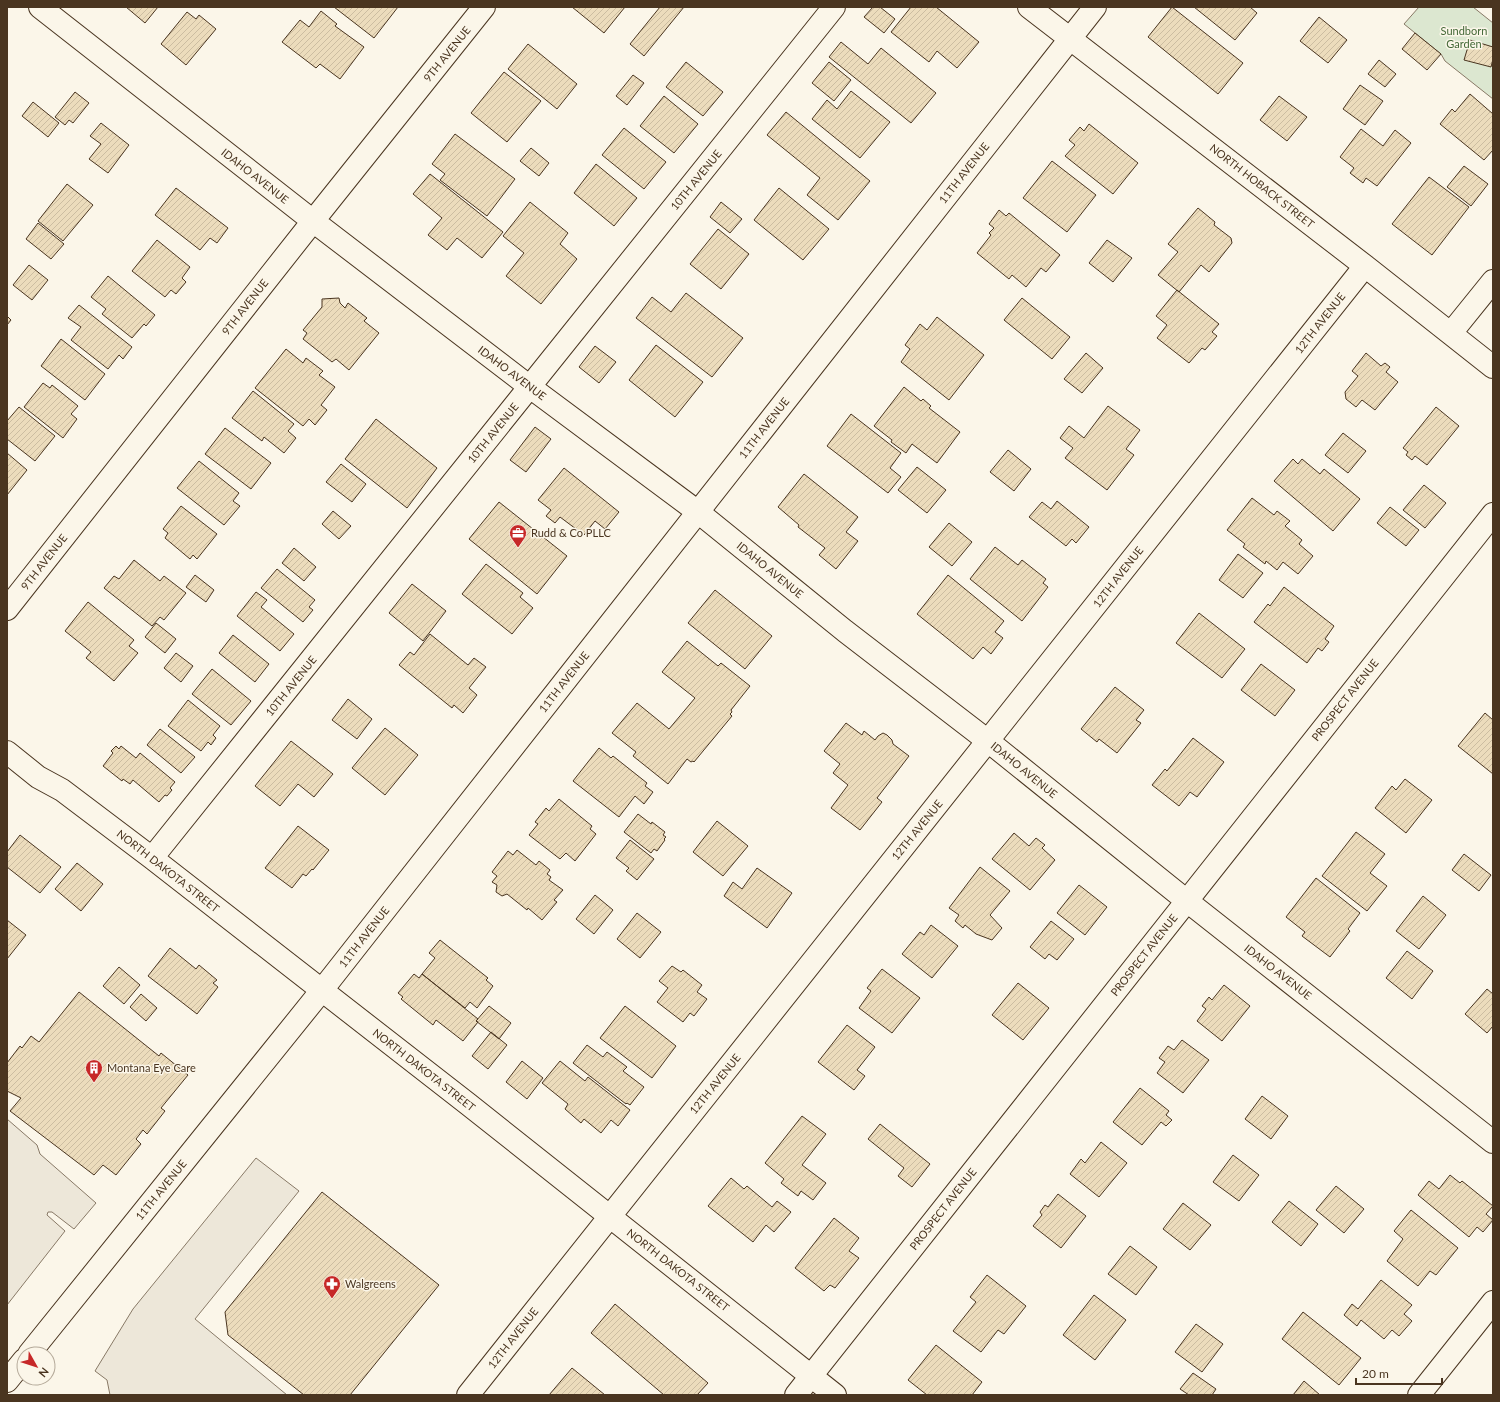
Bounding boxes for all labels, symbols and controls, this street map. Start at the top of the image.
street label: 9TH AVENUE [420,23,473,84]
park label: Sundborn Garden [1441,24,1487,50]
street label: 11TH AVENUE [936,140,991,206]
street label: NORTH HOBACK STREET [1207,141,1318,231]
street label: IDAHO AVENUE [219,145,292,206]
street label: 10TH AVENUE [667,147,724,212]
street label: 9TH AVENUE [219,276,270,337]
street label: 12TH AVENUE [1292,290,1347,356]
street label: IDAHO AVENUE [476,343,549,402]
street label: 11TH AVENUE [736,395,791,461]
street label: 10TH AVENUE [464,400,521,465]
office icon: Rudd & Co PLLC [508,523,528,548]
place label: Rudd & Co PLLC [531,526,611,539]
street label: 9TH AVENUE [18,531,69,592]
street label: IDAHO AVENUE [734,539,806,600]
street label: 12TH AVENUE [1090,544,1145,610]
street label: 11TH AVENUE [536,649,591,715]
street label: 10TH AVENUE [262,653,319,718]
street label: PROSPECT AVENUE [1309,656,1381,743]
street label: IDAHO AVENUE [988,739,1060,800]
street label: 12TH AVENUE [888,797,945,862]
street label: NORTH DAKOTA STREET [114,827,223,915]
street label: 11TH AVENUE [336,904,391,970]
street label: PROSPECT AVENUE [1108,911,1180,998]
street label: IDAHO AVENUE [1242,941,1315,1002]
street label: NORTH DAKOTA STREET [370,1026,479,1114]
street label: 12TH AVENUE [686,1051,743,1116]
building icon: Montana Eye Care [84,1058,104,1083]
place label: Montana Eye Care [107,1061,196,1074]
street label: 11TH AVENUE [132,1157,189,1222]
street label: PROSPECT AVENUE [907,1165,979,1252]
street label: NORTH DAKOTA STREET [624,1226,733,1314]
pharmacy icon: Walgreens [322,1274,342,1299]
place label: Walgreens [345,1277,396,1290]
street label: 12TH AVENUE [485,1305,540,1371]
north arrow [16,1346,56,1386]
scale bar [1356,1360,1442,1386]
text: N [36,1365,52,1380]
text: 20 m [1362,1366,1389,1381]

